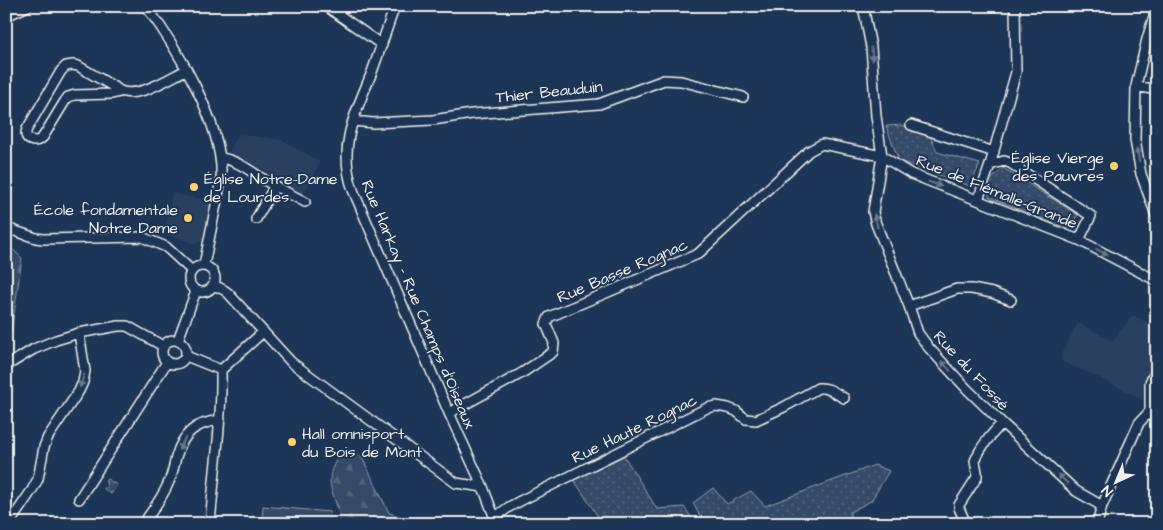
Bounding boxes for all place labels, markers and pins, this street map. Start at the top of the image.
place label: Église Vierge des Pauvres [1011,147,1104,187]
marker: Église Vierge des Pauvres [1108,160,1120,172]
place label: Église Notre-Dame de Lourdes [204,168,338,208]
marker: Église Notre-Dame de Lourdes [188,181,200,193]
place label: École fondamentale Notre Dame [34,199,178,239]
marker: École fondamentale Notre Dame [182,212,194,224]
place label: Hall omnisport du Bois de Mont [302,423,422,463]
marker: Hall omnisport du Bois de Mont [286,436,298,448]

